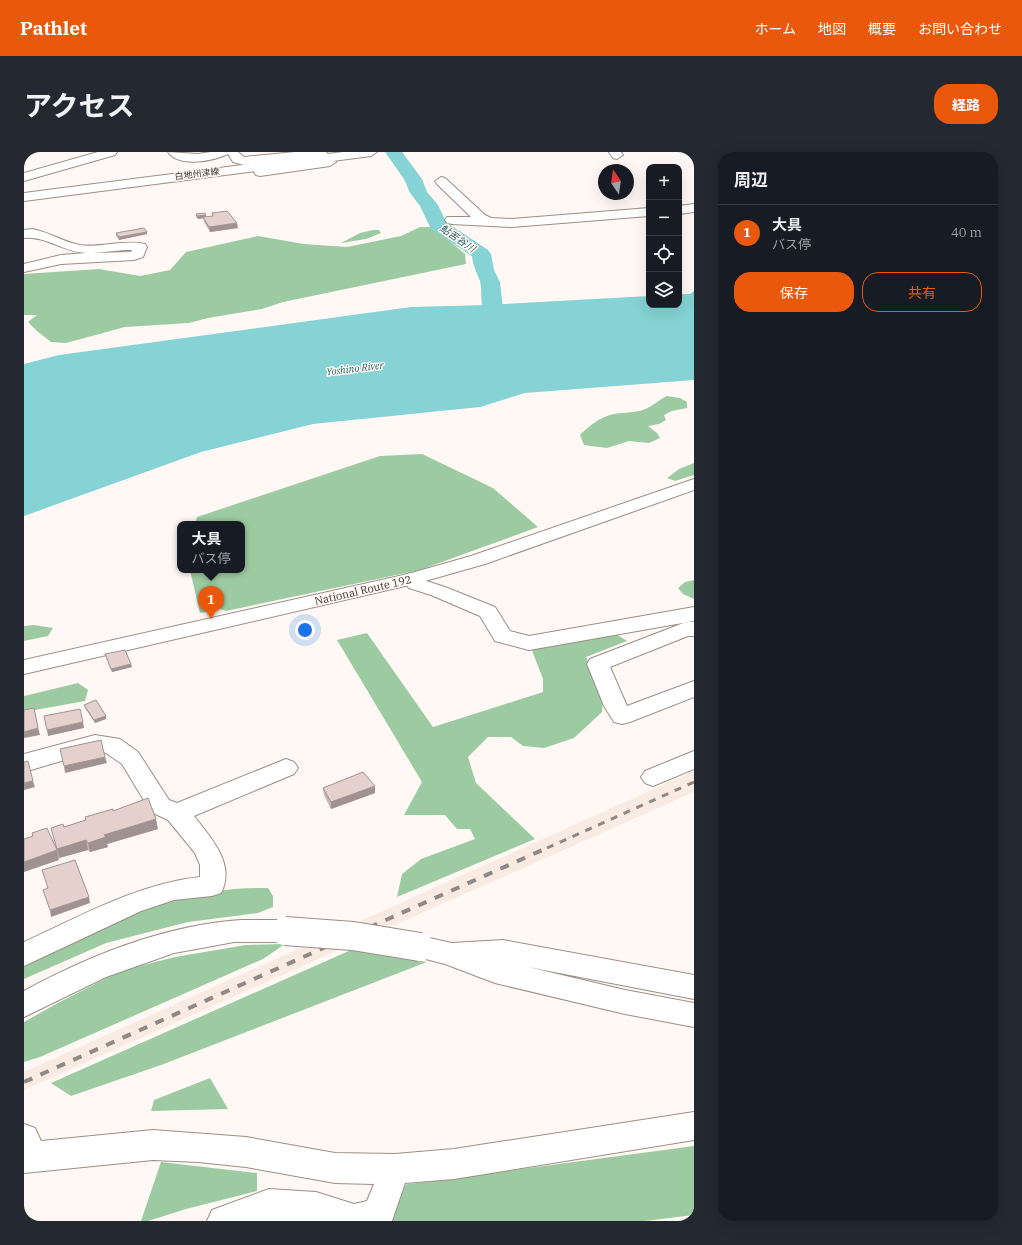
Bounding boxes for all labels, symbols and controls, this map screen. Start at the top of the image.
text: Pathlet [20,16,87,40]
text: ホーム [754,20,796,38]
text: 地図 [818,20,846,38]
text: 概要 [868,20,896,38]
text: お問い合わせ [918,20,1002,38]
button: 経路 [934,84,998,124]
text: アクセス [24,87,135,124]
north arrow [598,164,634,200]
map controls [646,164,682,308]
button: + [646,164,682,200]
street label: 白地州津線 [174,165,221,182]
text: 周辺 [734,169,768,191]
button: − [646,200,682,236]
text: 大具 [772,215,802,234]
water label: 鮎苦谷川 [438,222,479,256]
text: 1 [743,224,751,241]
text: 40 m [951,224,982,241]
button: locate [646,236,682,272]
text: バス停 [772,236,811,253]
button: layers [646,272,682,308]
button: 保存 [734,272,854,312]
button: 共有 [862,272,982,312]
water label: Yoshino River [326,358,385,378]
popup [177,521,245,573]
text: 大具 [191,529,222,548]
text: バス停 [191,550,231,567]
street label: National Route 192 [313,572,413,608]
pin: 1 [198,586,224,619]
your location [295,620,315,640]

